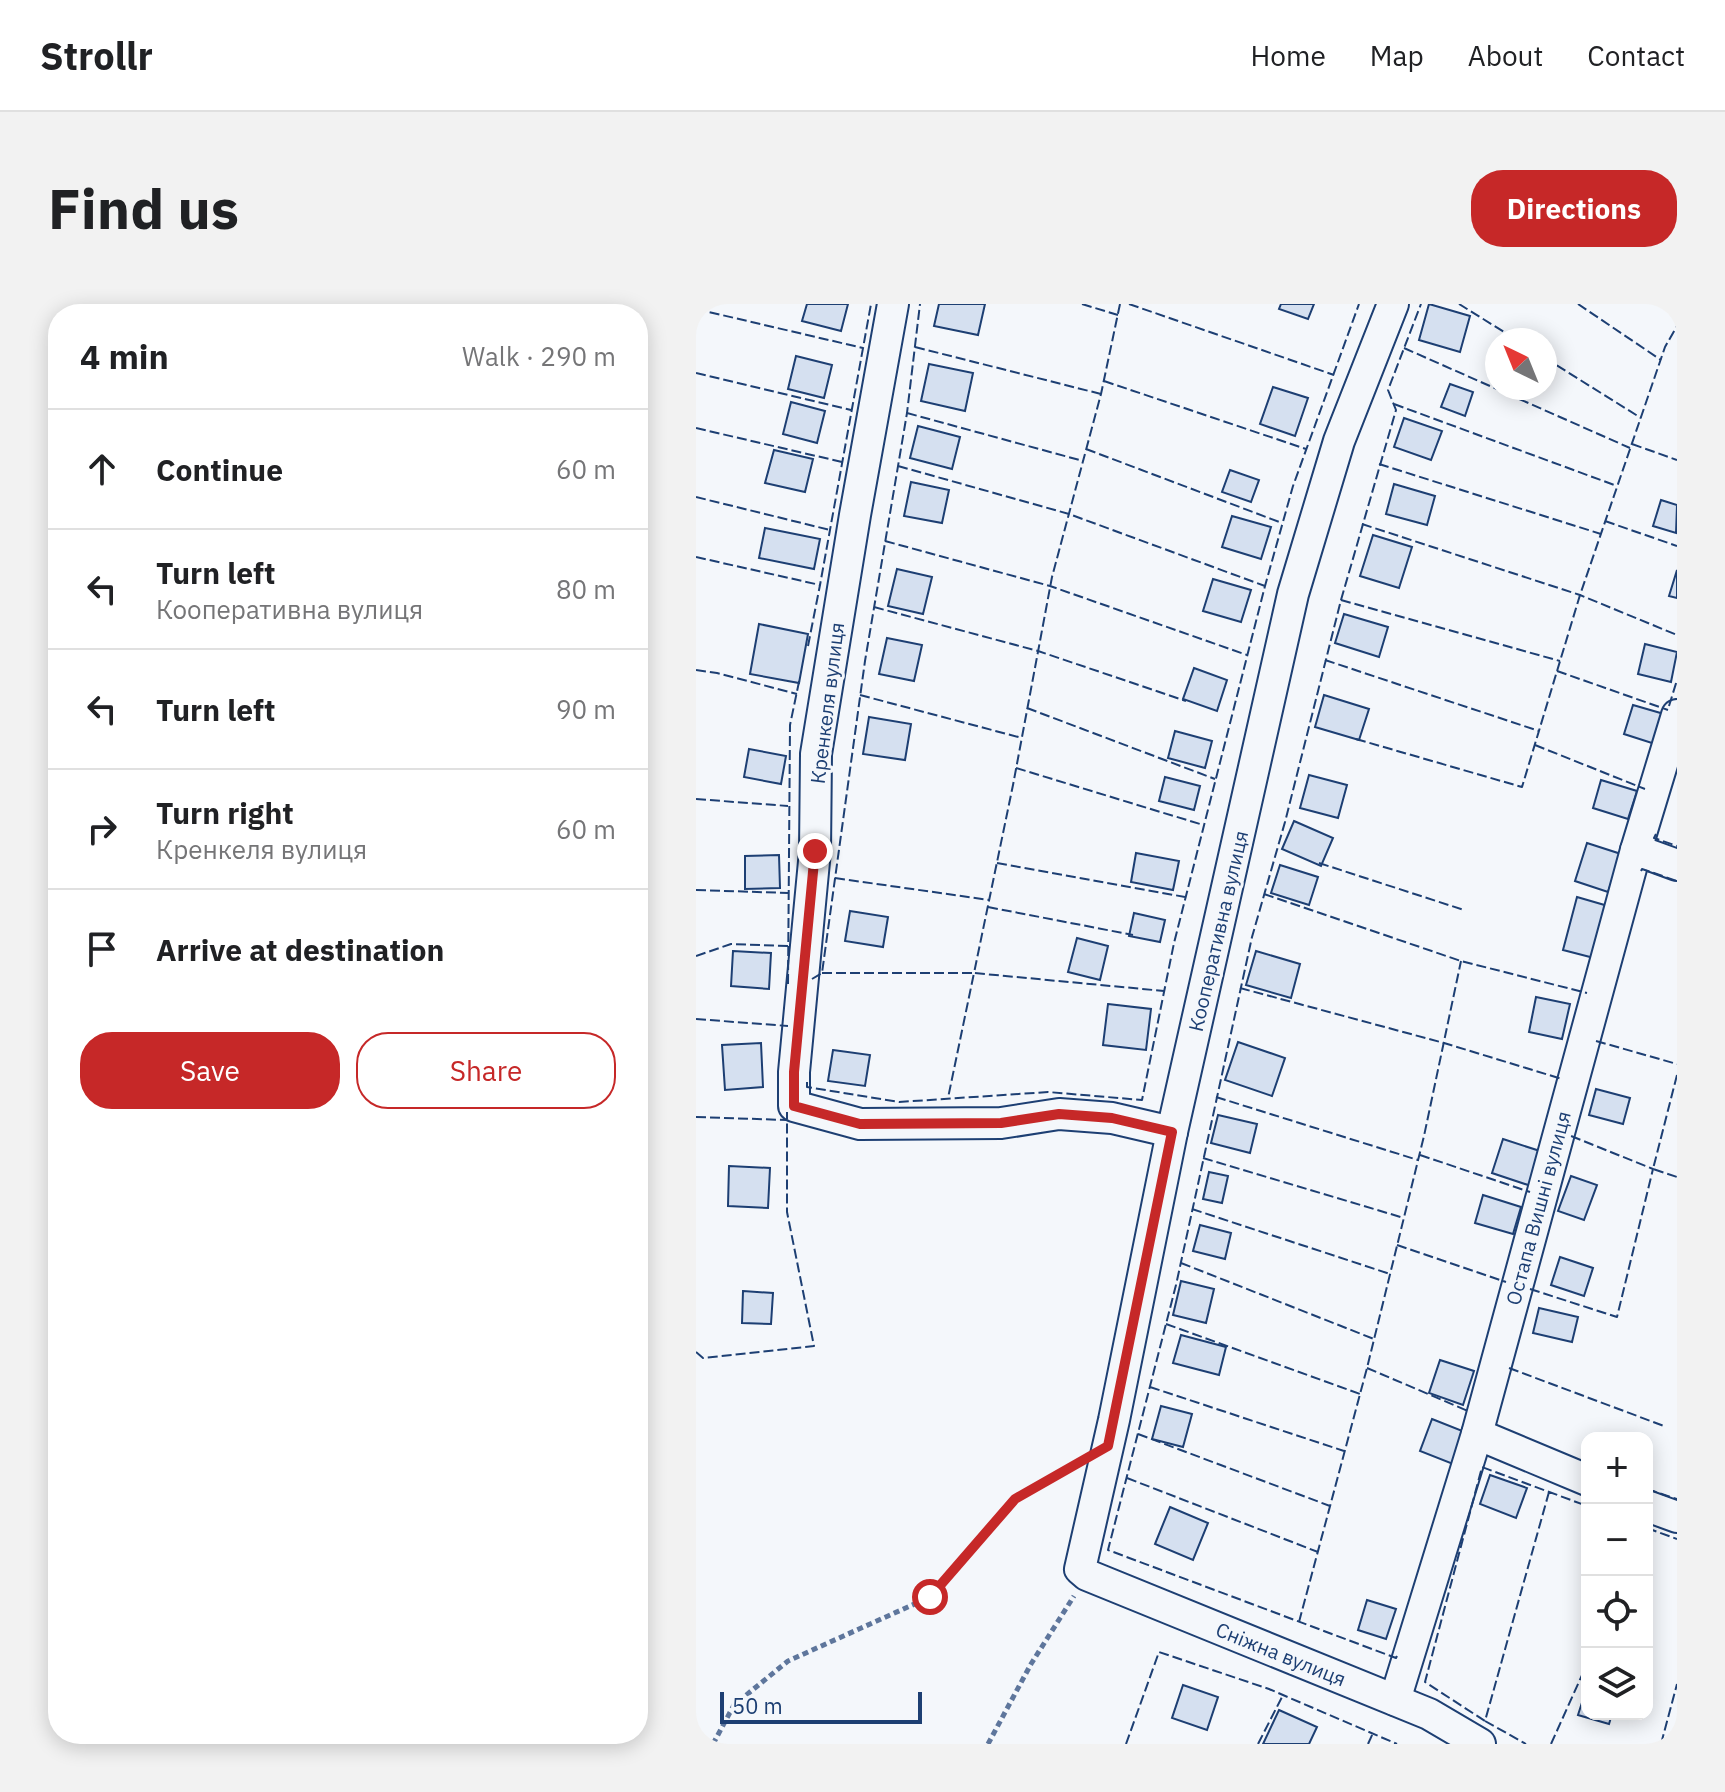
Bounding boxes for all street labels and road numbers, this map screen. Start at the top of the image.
street label: Кренкеля вулиця [804,621,850,785]
street label: Кооперативна вулиця [1182,828,1254,1034]
street label: Остапа Вишні вулиця [1499,1108,1577,1308]
street label: Сніжна вулиця [1212,1616,1350,1692]

